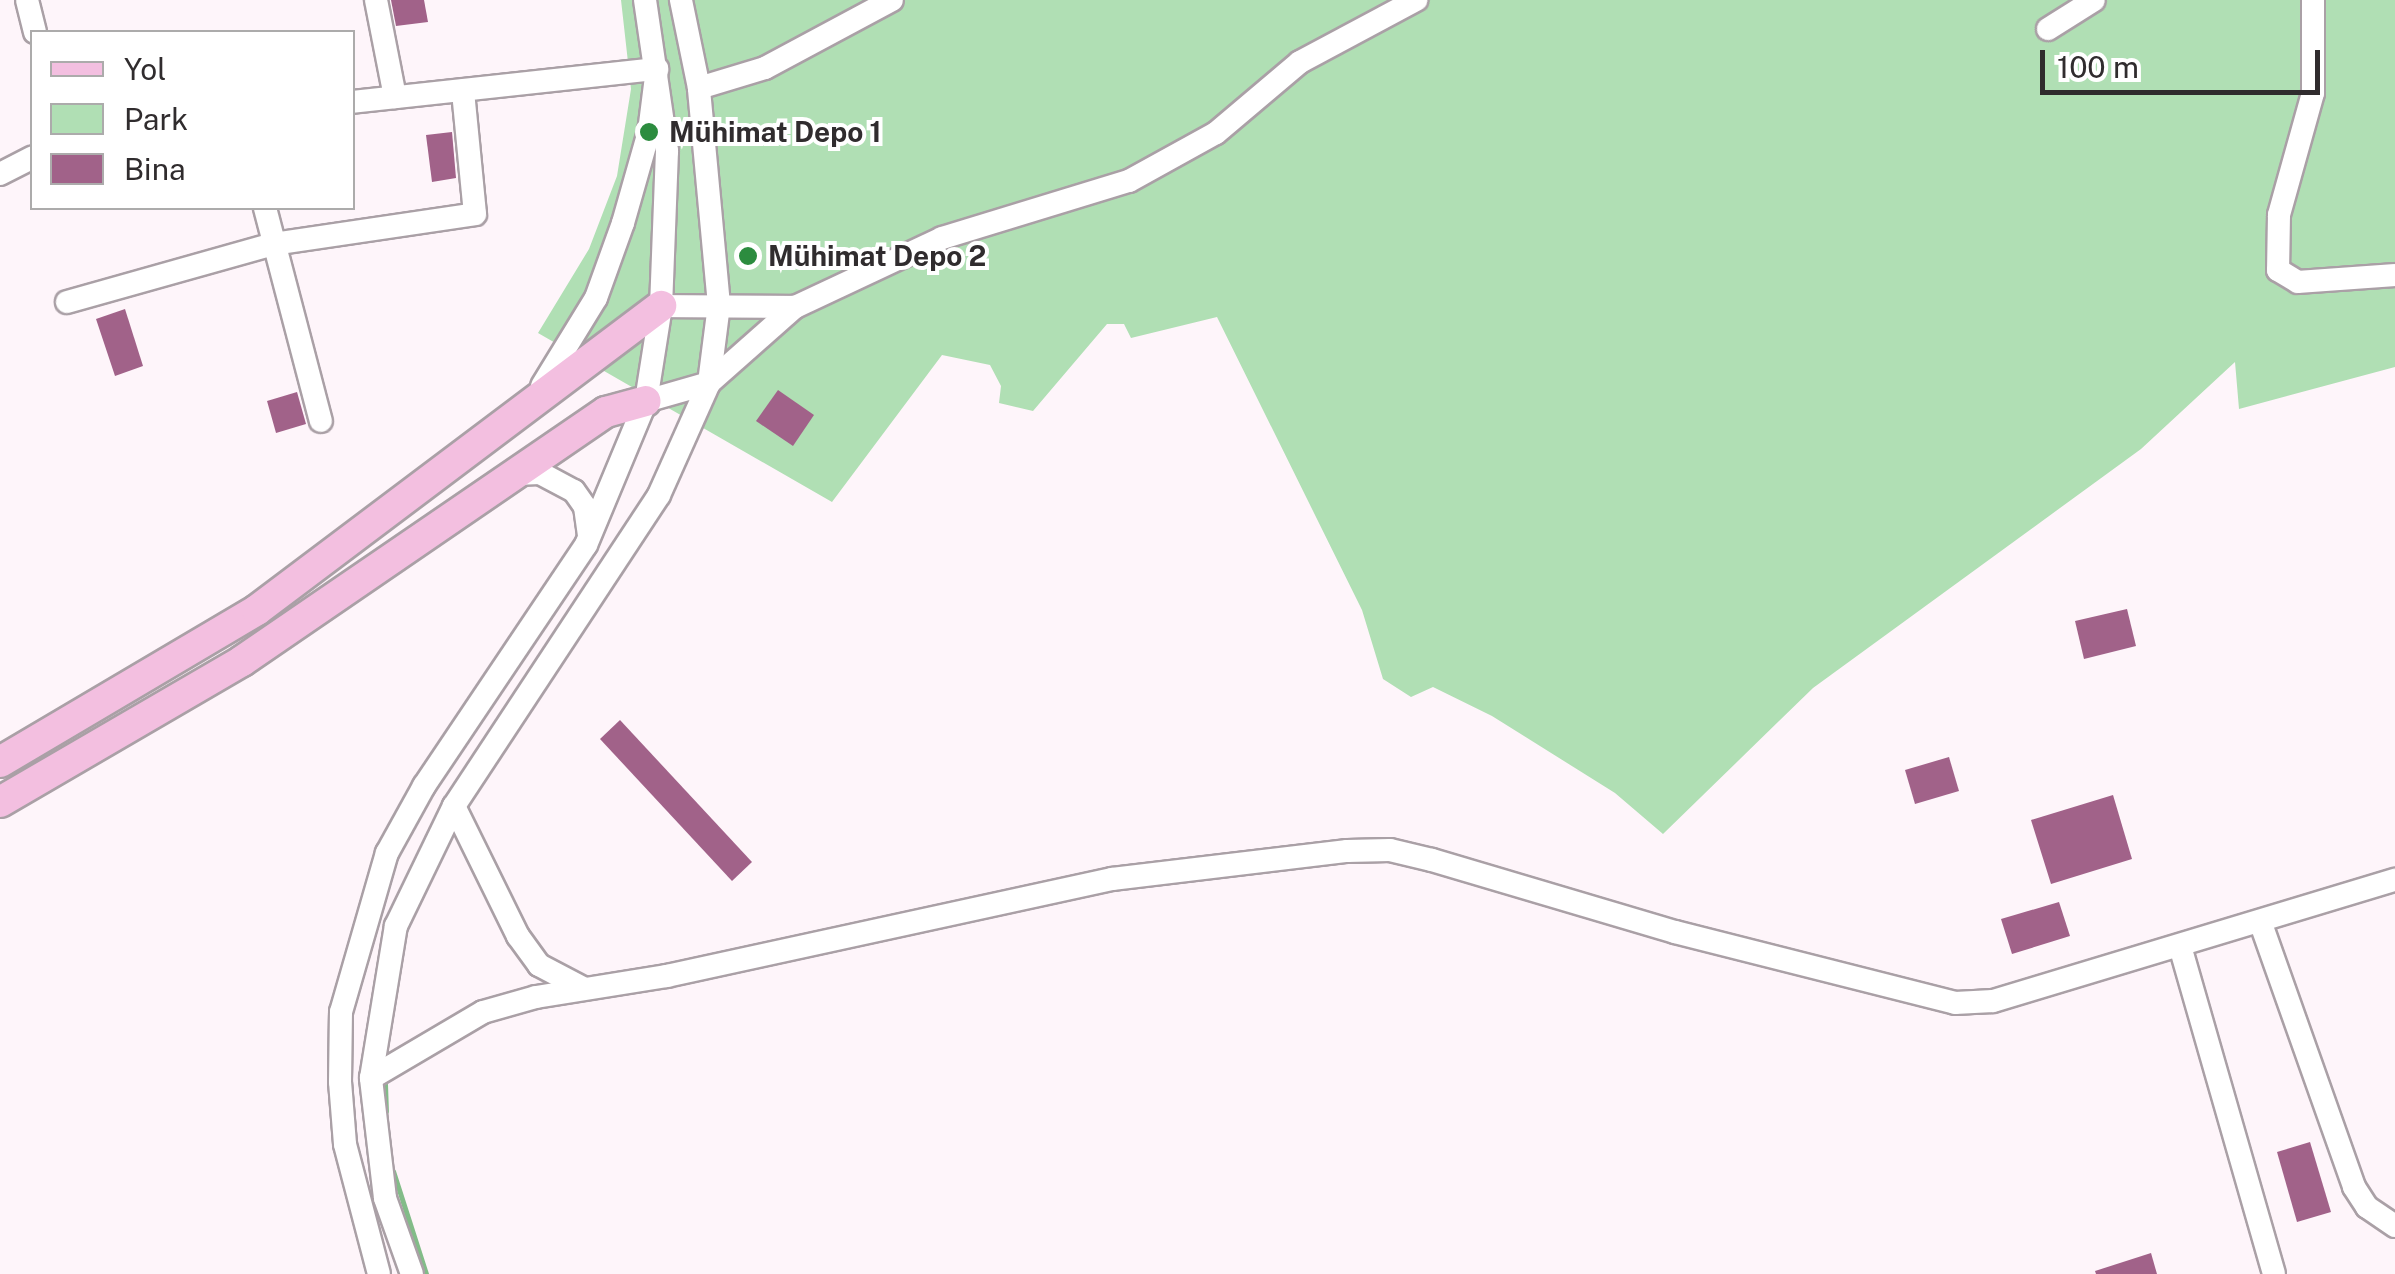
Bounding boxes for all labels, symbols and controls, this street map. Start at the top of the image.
legend [30,30,355,210]
scale bar [2045,30,2325,92]
text: 100 m [2057,49,2139,85]
text: Yol [124,51,166,87]
text: Park [124,101,188,137]
place label: Mühimat Depo 1 [669,115,882,149]
marker: Mühimat Depo 1 [638,121,660,143]
text: Bina [124,151,186,187]
place label: Mühimat Depo 2 [768,239,986,273]
marker: Mühimat Depo 2 [737,245,759,267]

